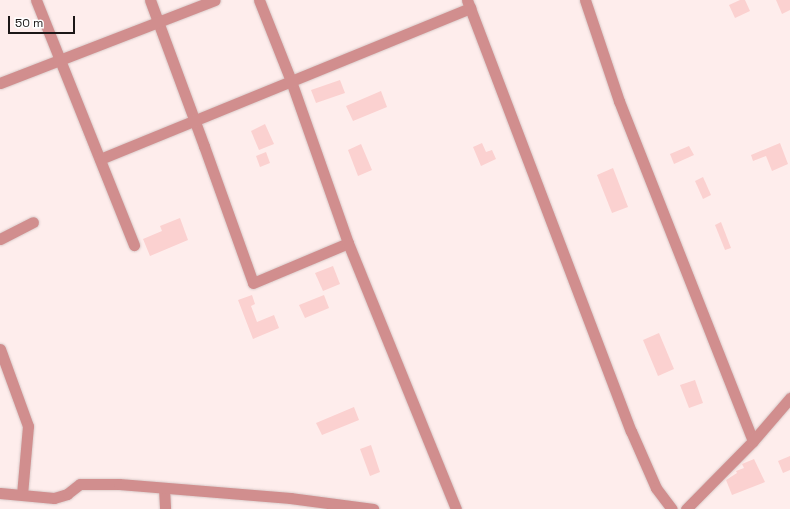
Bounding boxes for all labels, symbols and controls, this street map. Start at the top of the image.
scale bar [10,8,77,34]
text: 50 m [15,15,43,31]

